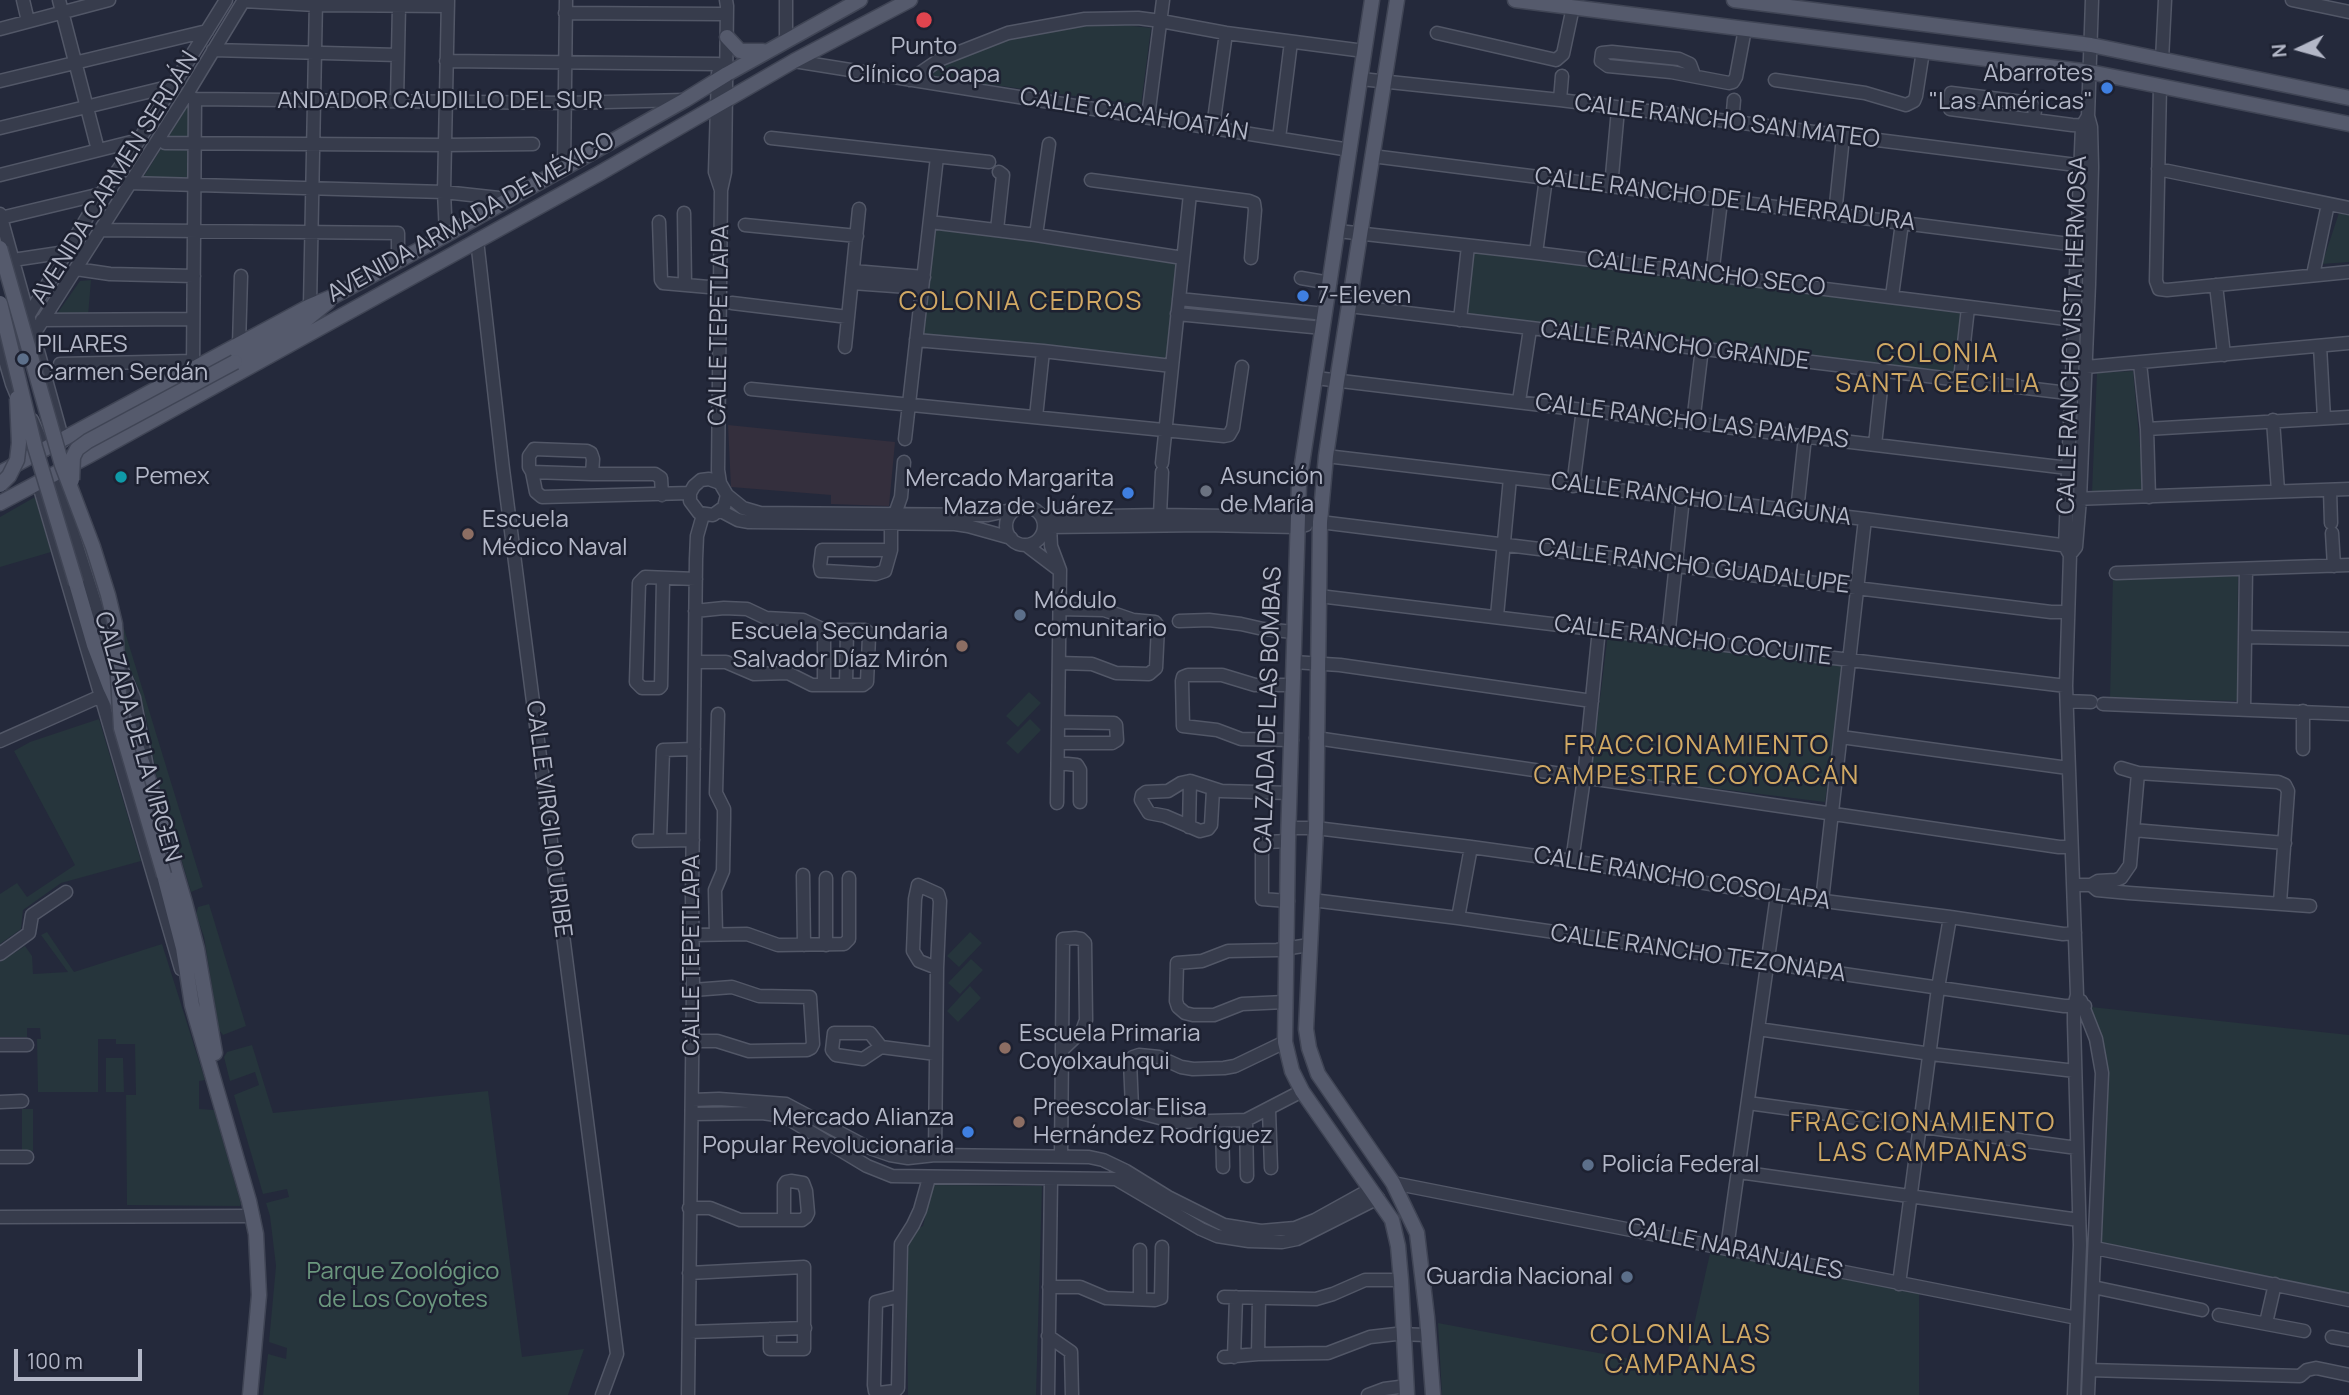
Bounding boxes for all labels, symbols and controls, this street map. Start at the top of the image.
marker: Punto Clínico Coapa [914,10,934,30]
north arrow [2265,14,2335,84]
place label: Punto Clínico Coapa [848,33,1000,89]
text: N [2266,43,2293,59]
street label: AVENIDA CARMEN SERDÁN [25,46,205,310]
place label: Abarrotes "Las Américas" [1929,60,2093,116]
marker: Abarrotes "Las Américas" [2099,80,2115,96]
street label: CALLE CACAHOATÁN [1018,83,1250,147]
street label: ANDADOR CAUDILLO DEL SUR [277,87,603,115]
street label: CALLE RANCHO SAN MATEO [1573,89,1881,155]
street label: AVENIDA ARMADA DE MÉXICO [322,127,620,309]
street label: CALLE RANCHO VISTA HERMOSA [2052,155,2094,515]
street label: CALLE RANCHO DE LA HERRADURA [1533,162,1917,238]
street label: CALLE TEPETLAPA [704,224,736,426]
street label: CALLE RANCHO SECO [1585,245,1827,303]
place label: 7-Eleven [1317,282,1411,310]
district label: COLONIA CEDROS [900,287,1142,319]
marker: 7-Eleven [1295,288,1311,304]
street label: CALLE RANCHO GRANDE [1539,315,1811,377]
place label: PILARES Carmen Serdán [37,331,208,387]
district label: COLONIA SANTA CECILIA [1837,339,2039,400]
marker: PILARES Carmen Serdán [15,351,31,367]
street label: CALLE RANCHO LAS PAMPAS [1534,388,1850,456]
place label: Pemex [135,463,210,491]
place label: Asunción de María [1220,463,1323,519]
place label: Mercado Margarita Maza de Juárez [905,465,1114,521]
street label: CALLE RANCHO LA LAGUNA [1549,467,1853,533]
marker: Pemex [113,469,129,485]
marker: Asunción de María [1198,483,1214,499]
marker: Mercado Margarita Maza de Juárez [1120,485,1136,501]
place label: Escuela Médico Naval [482,506,628,562]
marker: Escuela Médico Naval [460,526,476,542]
street label: CALLE RANCHO GUADALUPE [1537,534,1851,600]
street label: CALZADA DE LAS BOMBAS [1250,566,1288,854]
place label: Módulo comunitario [1034,587,1167,643]
marker: Módulo comunitario [1012,607,1028,623]
street label: CALZADA DE LA VIRGEN [87,609,187,865]
street label: CALLE RANCHO COCUITE [1553,610,1833,672]
place label: Escuela Secundaria Salvador Díaz Mirón [731,618,948,674]
marker: Escuela Secundaria Salvador Díaz Mirón [954,638,970,654]
street label: CALLE VIRGILIO URIBE [519,699,577,939]
district label: FRACCIONAMIENTO CAMPESTRE COYOACÁN [1536,731,1858,792]
street label: CALLE RANCHO COSOLAPA [1532,841,1832,917]
street label: CALLE TEPETLAPA [678,854,706,1056]
street label: CALLE RANCHO TEZONAPA [1549,919,1847,989]
place label: Escuela Primaria Coyolxauhqui [1019,1020,1201,1076]
marker: Escuela Primaria Coyolxauhqui [997,1040,1013,1056]
place label: Preescolar Elisa Hernández Rodríguez [1033,1094,1273,1150]
place label: Mercado Alianza Popular Revolucionaria [702,1104,954,1160]
district label: FRACCIONAMIENTO LAS CAMPANAS [1792,1108,2054,1170]
marker: Preescolar Elisa Hernández Rodríguez [1011,1114,1027,1130]
marker: Mercado Alianza Popular Revolucionaria [960,1124,976,1140]
place label: Policía Federal [1602,1151,1760,1179]
marker: Policía Federal [1580,1157,1596,1173]
street label: CALLE NARANJALES [1625,1213,1845,1287]
park label: Parque Zoológico de Los Coyotes [306,1258,500,1314]
place label: Guardia Nacional [1426,1263,1613,1291]
marker: Guardia Nacional [1619,1269,1635,1285]
district label: COLONIA LAS CAMPANAS [1591,1320,1771,1382]
scale bar [18,1336,145,1380]
text: 100 m [27,1347,83,1375]

